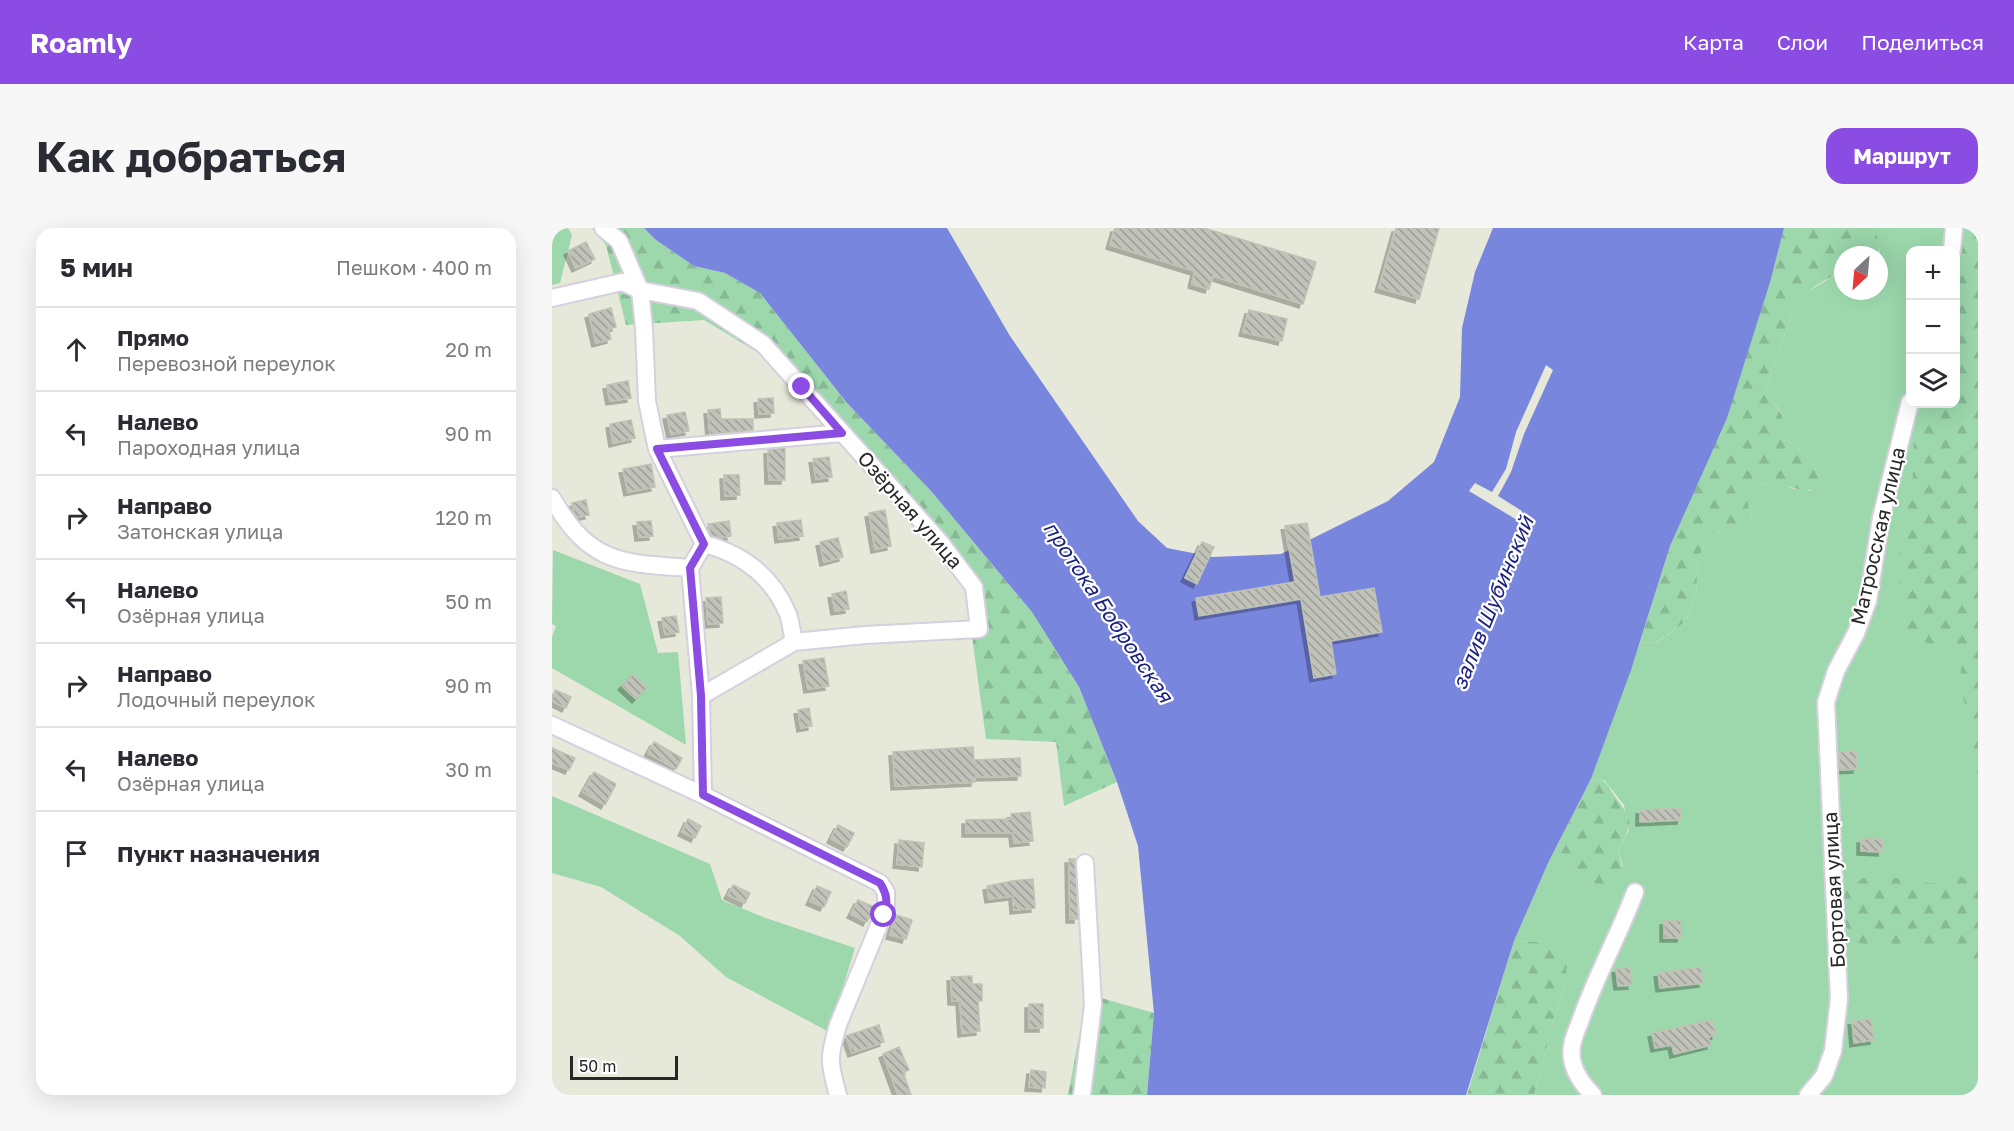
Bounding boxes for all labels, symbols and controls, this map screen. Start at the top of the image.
text: Roamly [30,26,132,59]
text: Карта [1683,29,1744,55]
text: Слои [1777,29,1828,55]
text: Поделиться [1861,29,1984,55]
button: Маршрут [1826,128,1978,184]
text: Как добраться [36,131,346,181]
north arrow [1834,246,1888,300]
map controls [1906,246,1960,408]
button: + [1906,246,1960,300]
text: 5 мин [60,252,133,283]
text: Пешком · 400 m [336,255,492,279]
button: − [1906,300,1960,354]
text: Прямо [117,324,189,351]
icon: ahead [60,333,93,366]
text: 20 m [445,337,492,361]
text: Перевозной переулок [117,351,336,375]
button: layers [1906,354,1960,408]
route end [788,373,814,399]
text: Налево [117,408,199,435]
icon: left [60,417,93,450]
text: 90 m [445,421,492,445]
text: Пароходная улица [117,435,300,459]
street label: Матросская улица [1845,444,1909,627]
street label: Озёрная улица [853,446,968,573]
text: Направо [117,492,212,519]
icon: right [60,501,93,534]
text: 120 m [436,505,492,529]
water label: залив Шубинский [1445,511,1539,693]
water label: протока Бобровская [1038,516,1180,709]
text: Затонская улица [117,519,283,543]
text: Налево [117,576,199,603]
icon: left [60,585,93,618]
text: 50 m [445,589,492,613]
text: Озёрная улица [117,603,265,627]
text: Направо [117,660,212,687]
icon: right [60,669,93,702]
text: 90 m [445,673,492,697]
text: Лодочный переулок [117,687,315,711]
text: Налево [117,744,199,771]
icon: left [60,753,93,786]
text: 30 m [445,757,492,781]
text: Озёрная улица [117,771,265,795]
street label: Бортовая улица [1817,811,1849,969]
icon: arrive [60,837,93,870]
text: Пункт назначения [117,840,320,867]
route start [870,901,896,927]
scale bar [570,1053,678,1080]
text: 50 m [579,1056,616,1076]

